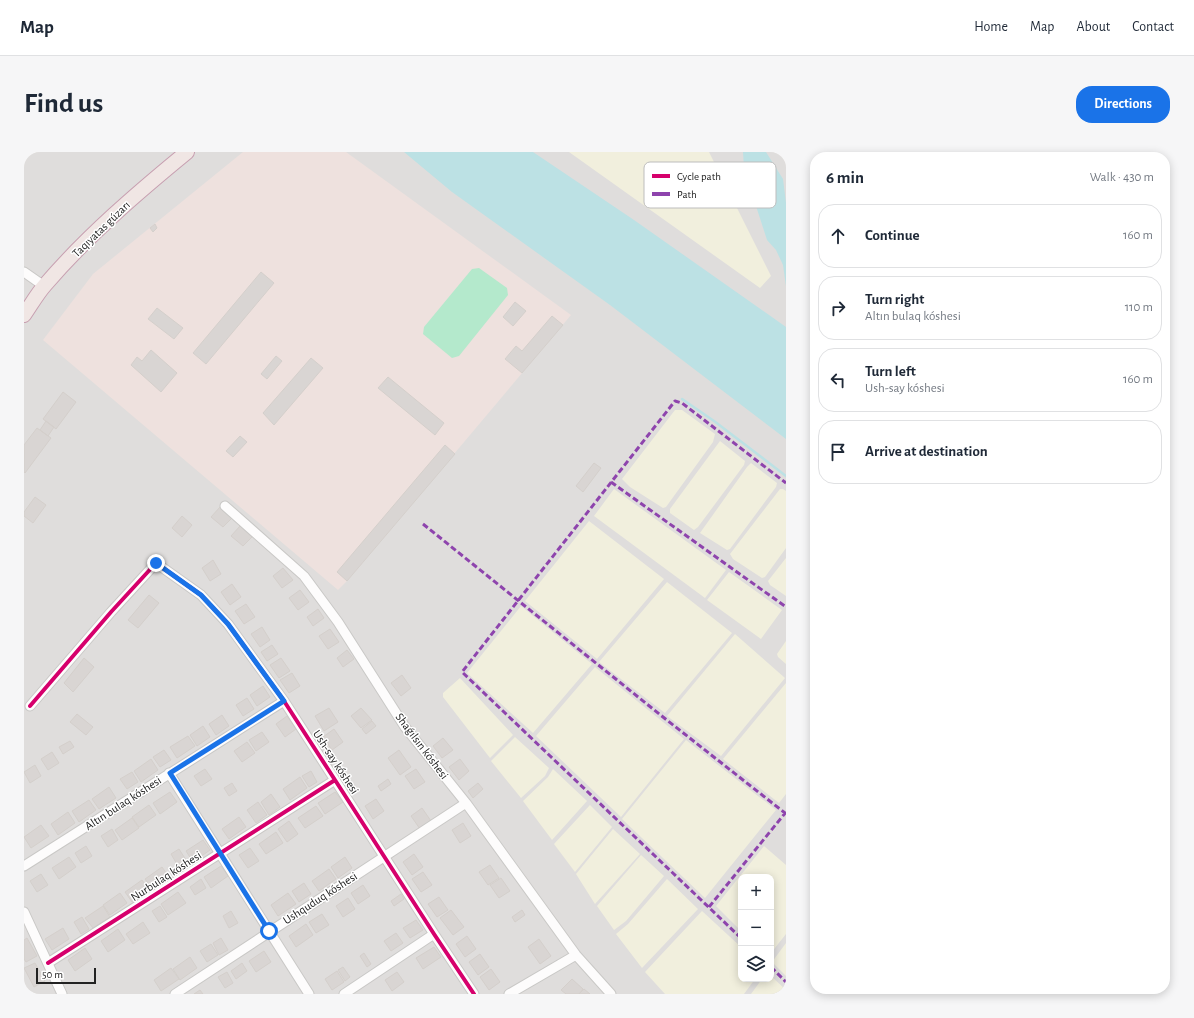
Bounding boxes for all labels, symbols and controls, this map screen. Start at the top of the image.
text: Map [20,18,54,37]
text: Home [974,20,1008,34]
text: Map [1030,20,1054,34]
text: About [1076,20,1110,34]
text: Contact [1132,20,1174,34]
button: Directions [1076,86,1170,123]
text: Find us [24,90,103,118]
legend [644,162,776,208]
text: 6 min [826,169,864,186]
text: Cycle path [677,171,721,182]
text: Walk · 430 m [1090,171,1154,184]
text: Path [677,189,697,200]
street label: Taqıyatas gúzarı [70,199,133,260]
icon: ahead [827,225,849,247]
text: Continue [865,228,920,243]
text: 160 m [1123,229,1153,242]
text: Turn right [865,292,924,307]
icon: right [827,297,849,319]
text: 110 m [1125,301,1153,314]
text: Altın bulaq kóshesi [865,310,961,323]
text: Turn left [865,364,916,379]
icon: left [827,369,849,391]
text: 160 m [1123,373,1153,386]
text: Ush-say kóshesi [865,382,945,395]
icon: arrive [827,441,849,463]
text: Arrive at destination [865,444,988,459]
route end [147,554,165,572]
street label: Shaǵılsın kóshesi [393,711,451,781]
street label: Ush-say kóshesi [310,728,361,797]
street label: Altın bulaq kóshesi [83,774,163,832]
street label: Nurbulaq kóshesi [129,849,203,903]
street label: Ushquduq kóshesi [281,870,359,926]
map controls [738,874,774,982]
button: + [738,874,774,910]
button: − [738,910,774,946]
route start [260,922,278,940]
button: layers [738,946,774,982]
scale bar [36,966,96,985]
text: 50 m [42,969,63,980]

